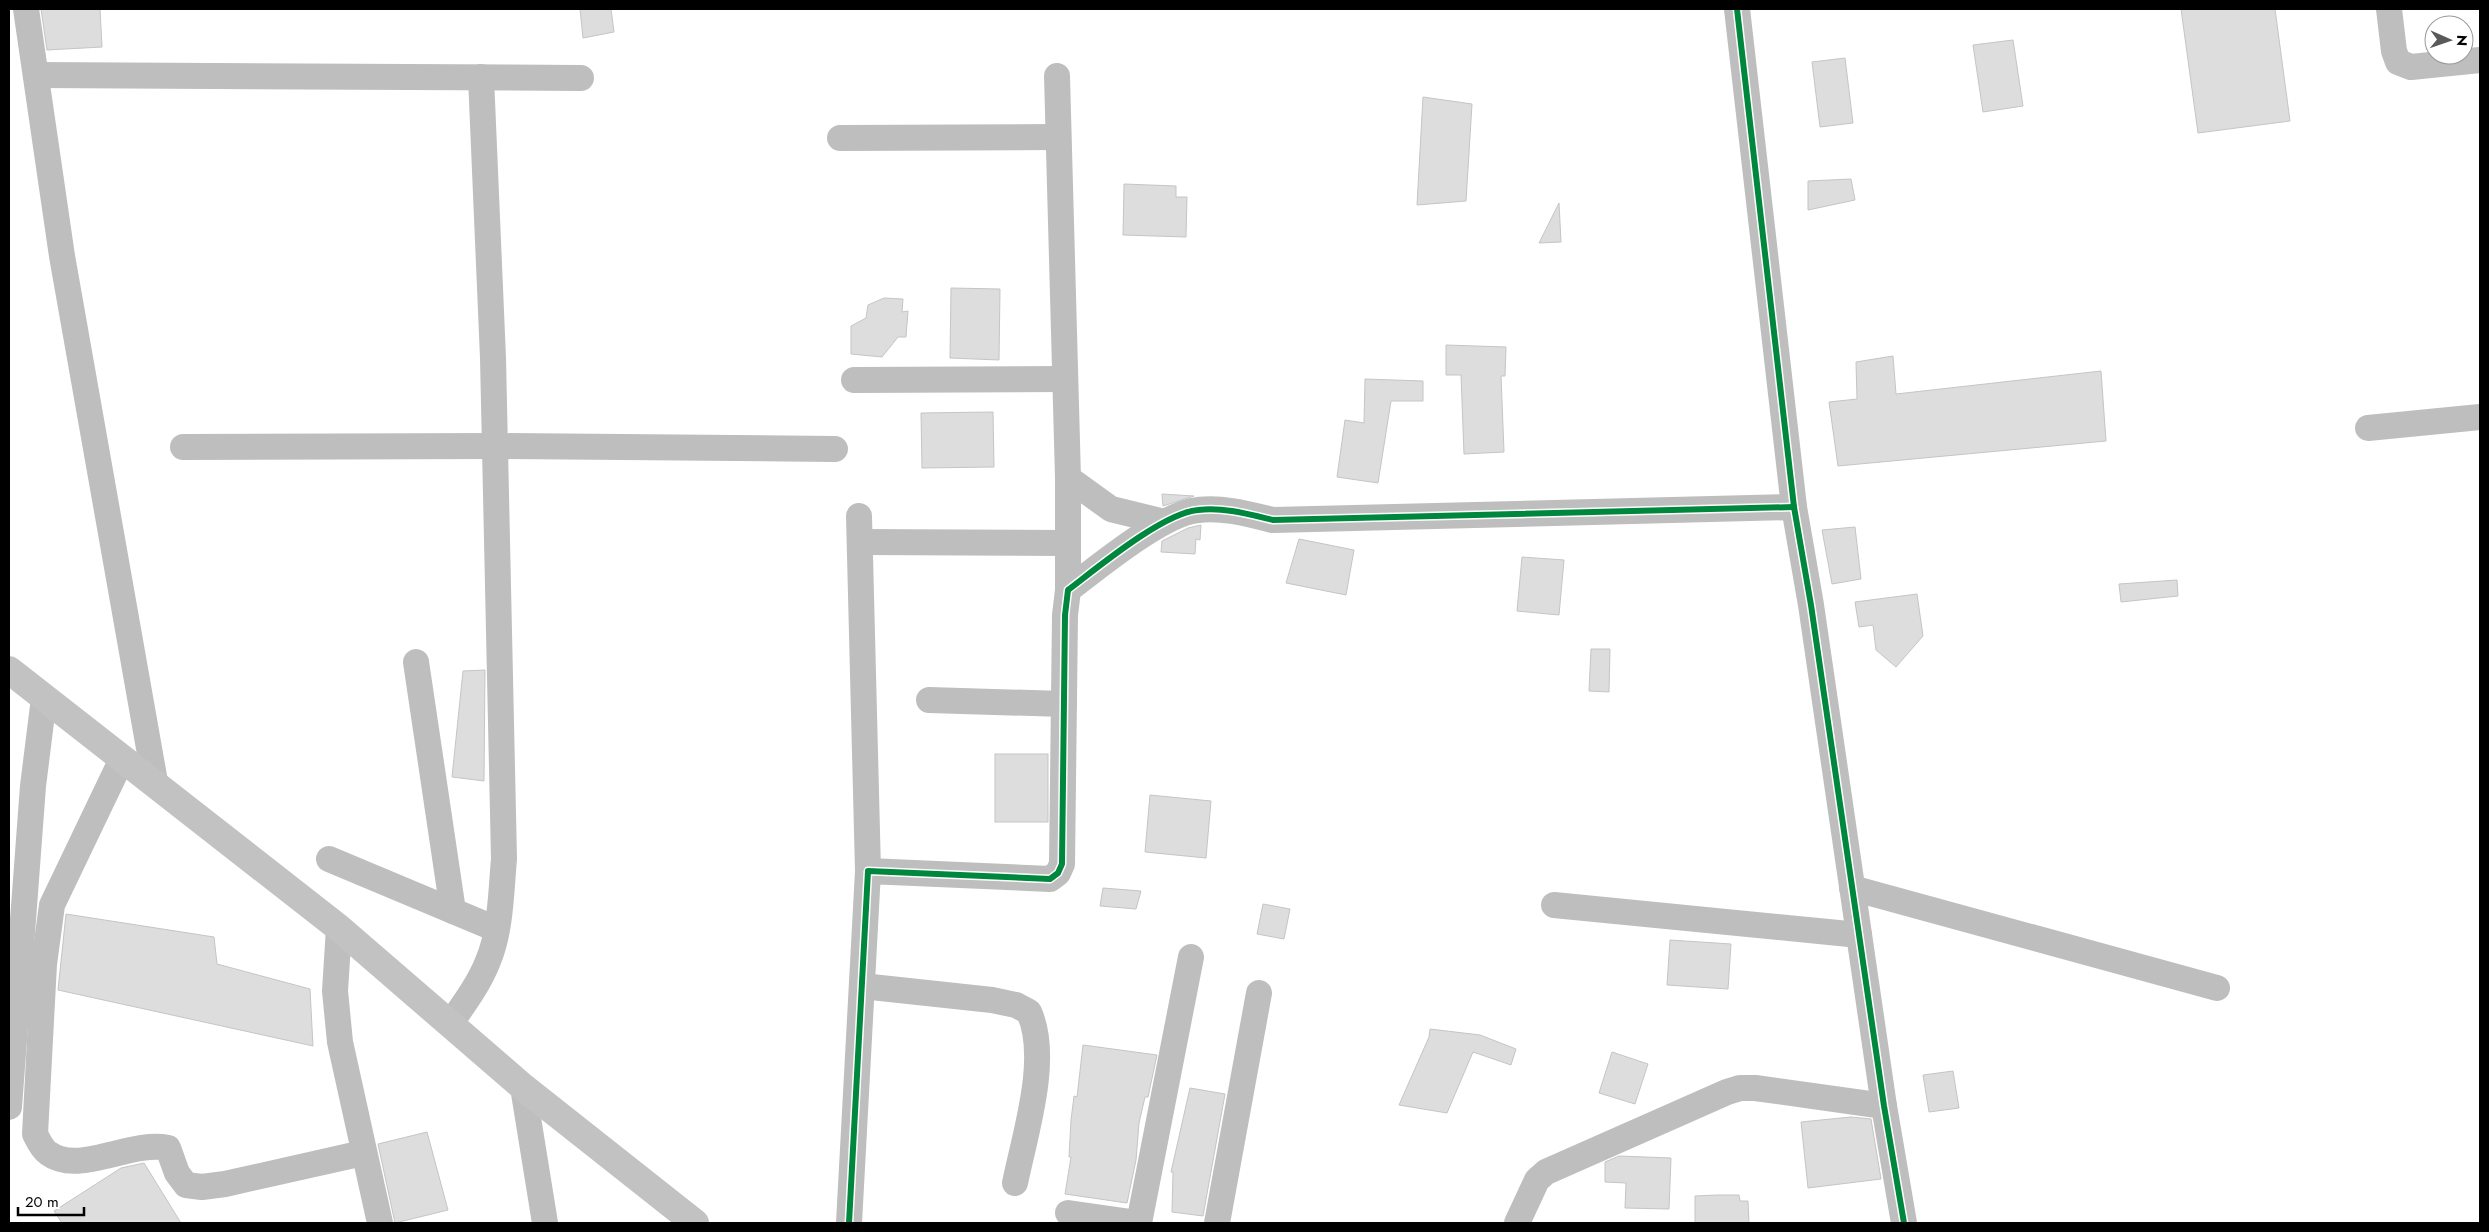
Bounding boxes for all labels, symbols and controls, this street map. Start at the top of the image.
north arrow [2424,15,2474,65]
text: N [2452,35,2472,46]
scale bar [18,1184,84,1216]
text: 20 m [25,1191,59,1213]

